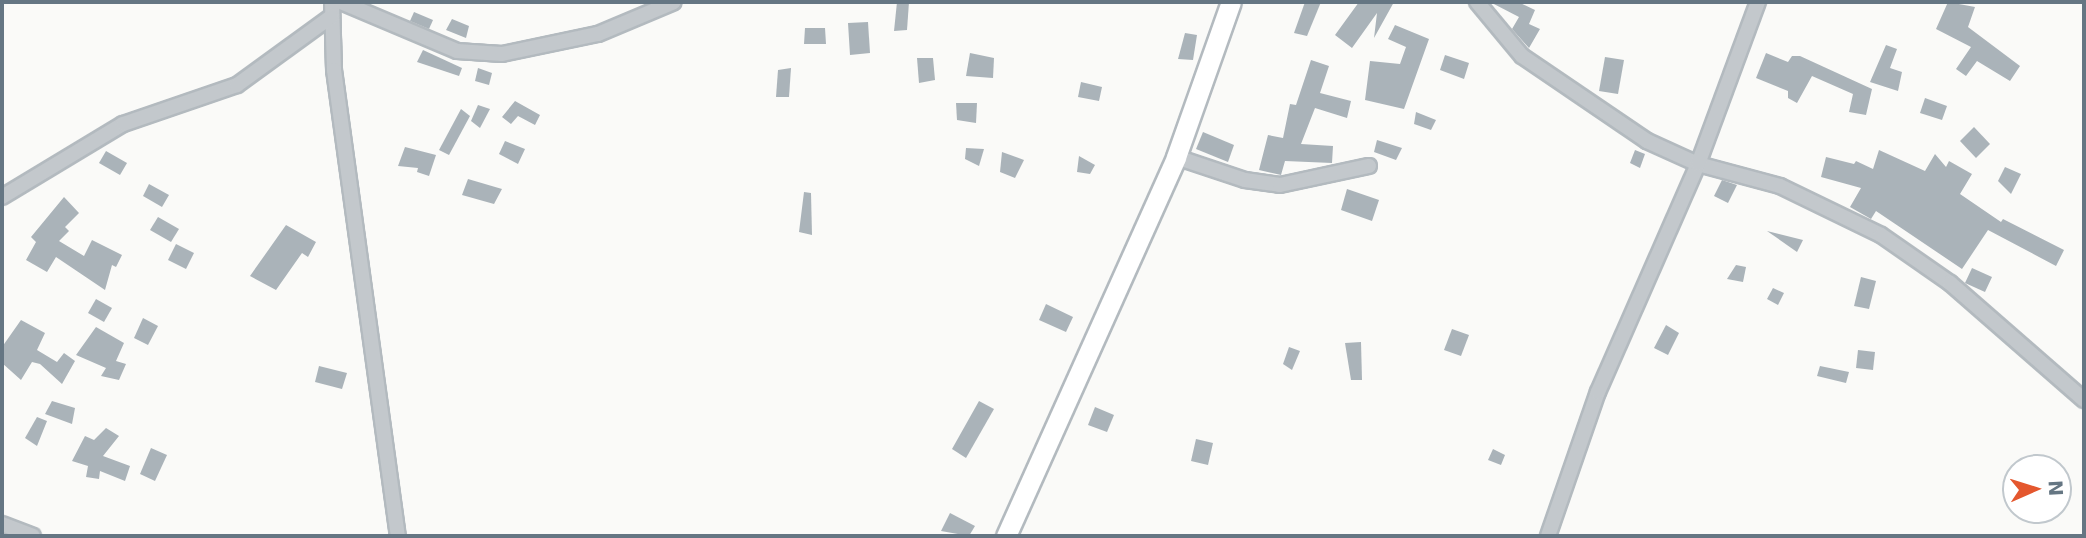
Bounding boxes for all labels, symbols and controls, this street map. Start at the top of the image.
north arrow [2002,454,2072,524]
text: N [2045,479,2067,497]

